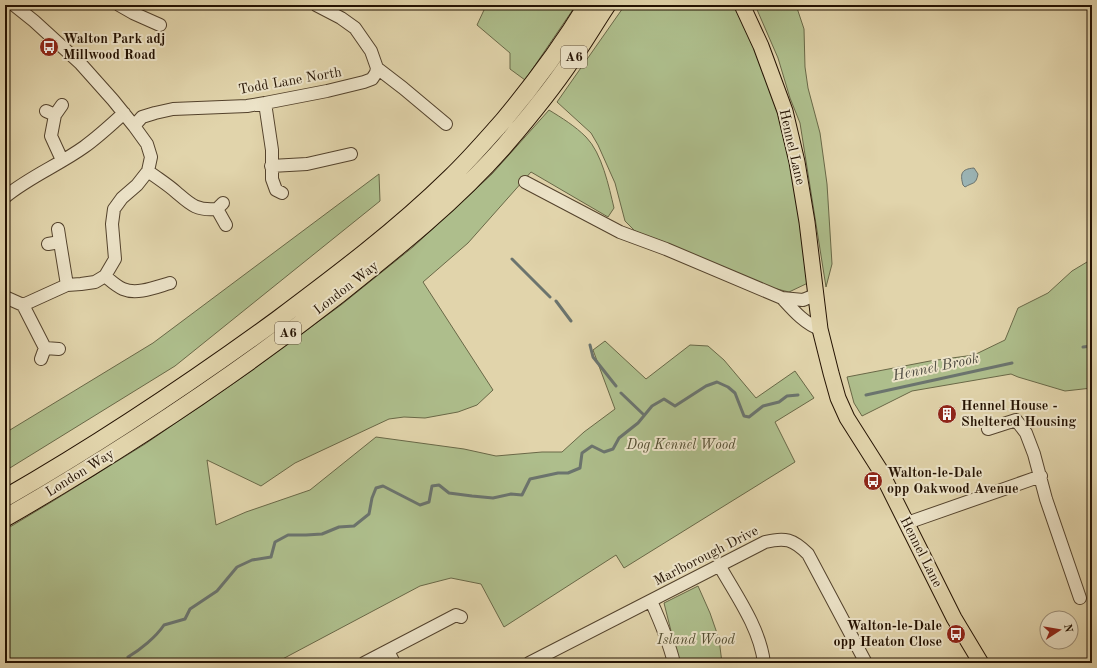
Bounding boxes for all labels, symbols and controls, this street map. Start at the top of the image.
place label: Walton Park adj Millwood Road [63,32,165,62]
bus stop icon: Walton Park adj Millwood Road [38,36,60,58]
road number: A6 [561,46,587,68]
street label: Todd Lane North [237,65,343,97]
street label: Hennel Lane [777,108,807,186]
street label: London Way [311,258,381,317]
road number: A6 [275,322,301,344]
water label: Hennel Brook [890,352,981,385]
place label: Hennel House - Sheltered Housing [961,399,1077,429]
building icon: Hennel House - Sheltered Housing [936,403,958,425]
park label: Dog Kennel Wood [625,438,736,453]
street label: London Way [43,446,117,499]
place label: Walton-le-Dale opp Oakwood Avenue [887,466,1019,496]
bus stop icon: Walton-le-Dale opp Oakwood Avenue [862,470,884,492]
street label: Hennel Lane [897,515,945,589]
street label: Marlborough Drive [652,524,760,588]
north arrow [1039,610,1079,650]
place label: Walton-le-Dale opp Heaton Close [833,619,942,649]
bus stop icon: Walton-le-Dale opp Heaton Close [945,623,967,645]
text: N [1061,623,1074,634]
park label: Island Wood [656,633,735,647]

